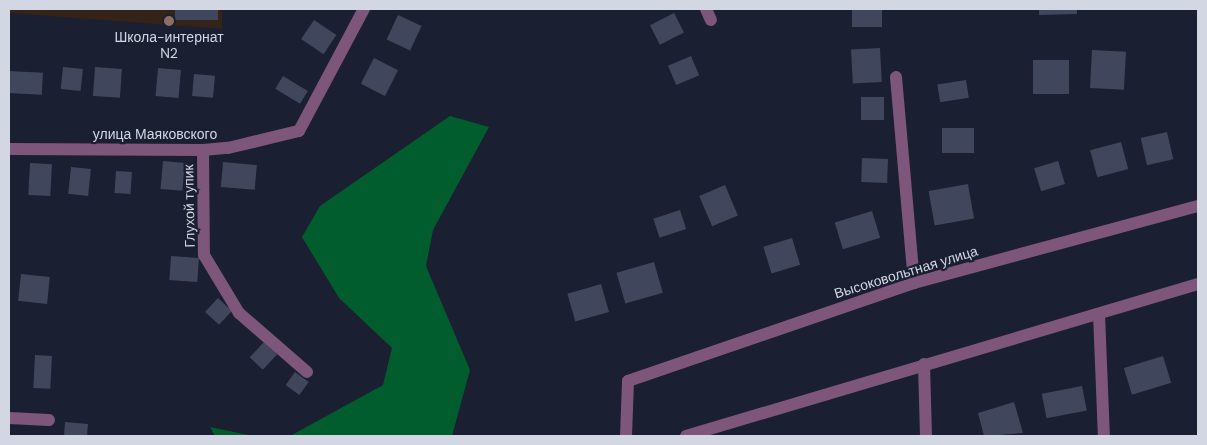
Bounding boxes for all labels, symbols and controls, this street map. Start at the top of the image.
marker: Школа-интернат N2 [163,15,175,27]
place label: Школа-интернат N2 [114,29,224,62]
street label: улица Маяковского [93,126,217,142]
street label: Глухой тупик [180,164,198,248]
street label: Высоковольтная улица [832,242,980,302]

